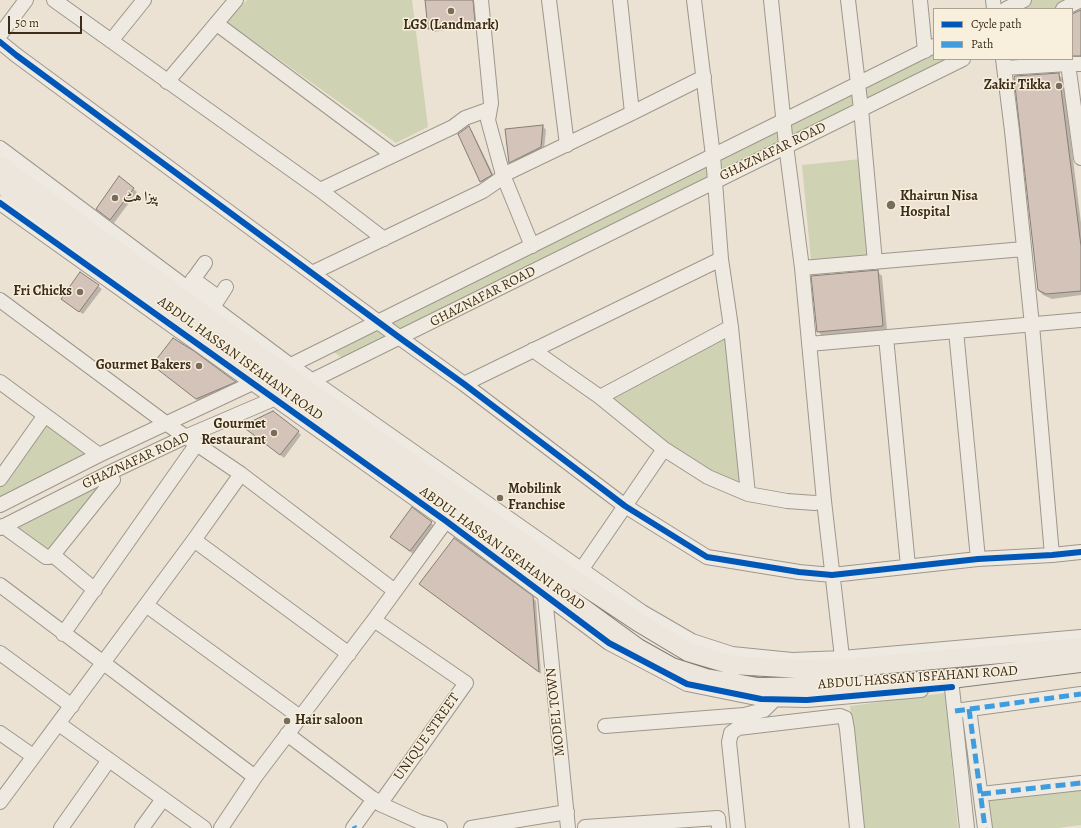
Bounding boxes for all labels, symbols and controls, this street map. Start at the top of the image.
marker: LGS (Landmark) [446,6,456,16]
scale bar [10,8,84,34]
legend [933,8,1073,60]
text: 50 m [15,15,39,31]
text: Cycle path [971,16,1022,32]
place label: LGS (Landmark) [403,18,499,34]
text: Path [971,36,993,52]
place label: Zakir Tikka [984,78,1051,94]
marker: Zakir Tikka [1054,81,1064,91]
street label: GHAZNAFAR ROAD [717,119,829,185]
place label: Khairun Nisa Hospital [900,189,978,222]
place label: پیزا ہٹ [123,190,158,206]
marker: پیزا ہٹ [110,193,120,203]
marker: Khairun Nisa Hospital [885,199,897,211]
street label: GHAZNAFAR ROAD [427,263,539,331]
place label: Fri Chicks [13,284,72,300]
marker: Fri Chicks [75,287,85,297]
street label: ABDUL HASSAN ISFAHANI ROAD [154,293,326,425]
place label: Gourmet Bakers [96,358,191,374]
marker: Gourmet Bakers [194,361,204,371]
place label: Gourmet Restaurant [201,417,266,450]
marker: Gourmet Restaurant [269,428,279,438]
street label: GHAZNAFAR ROAD [80,429,192,493]
place label: Mobilink Franchise [508,482,565,514]
street label: ABDUL HASSAN ISFAHANI ROAD [416,483,588,615]
marker: Mobilink Franchise [495,493,505,503]
street label: ABDUL HASSAN ISFAHANI ROAD [818,663,1018,693]
street label: MODEL TOWN [543,667,569,757]
street label: UNIQUE STREET [391,690,463,784]
place label: Hair saloon [295,713,363,729]
marker: Hair saloon [282,716,292,726]

